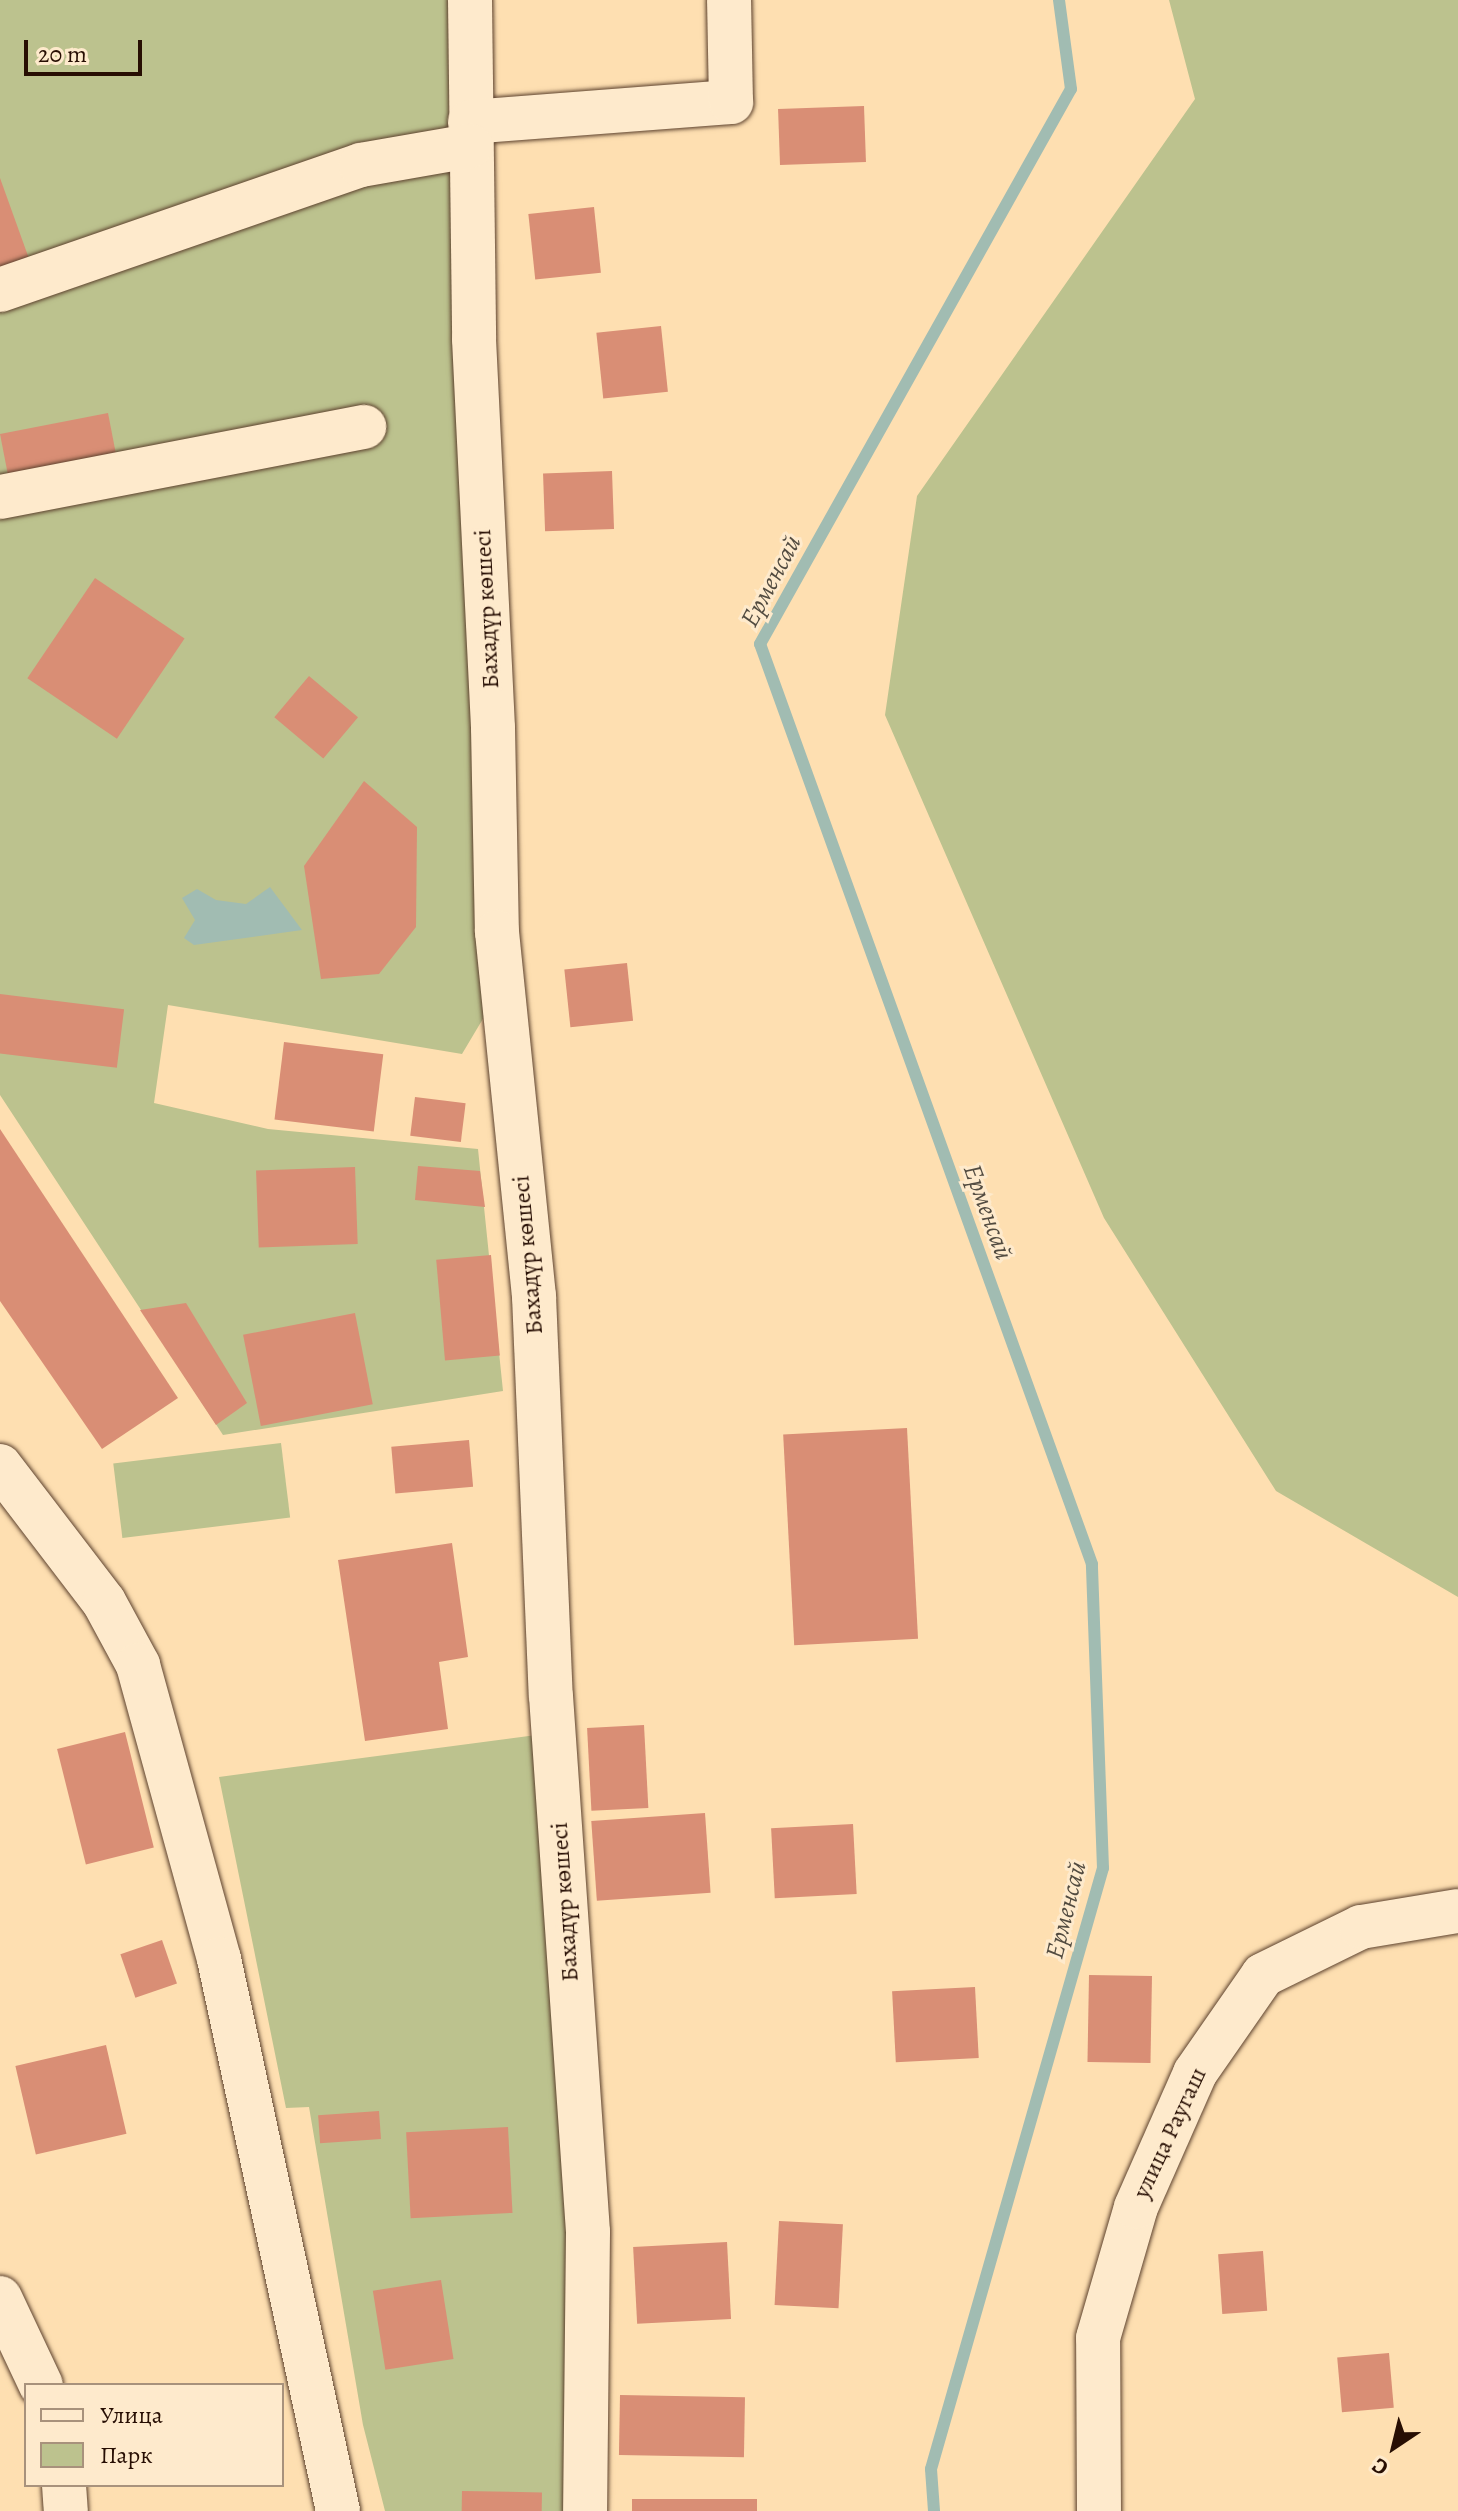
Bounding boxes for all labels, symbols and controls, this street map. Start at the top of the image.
scale bar [28,24,146,74]
text: 20 m [38,38,87,70]
street label: Бахадүр көшесі [468,528,506,690]
water label: Ерменсай [734,530,808,632]
water label: Ерменсай [956,1160,1020,1264]
street label: Бахадүр көшесі [507,1174,549,1336]
street label: Бахадүр көшесі [545,1821,585,1983]
water label: Ерменсай [1039,1858,1093,1962]
street label: улица Раугаш [1127,2063,1213,2203]
legend [24,2383,284,2487]
text: Улица [100,2399,163,2431]
north arrow [1354,2407,1434,2487]
text: Парк [100,2439,153,2471]
text: С [1366,2450,1394,2483]

